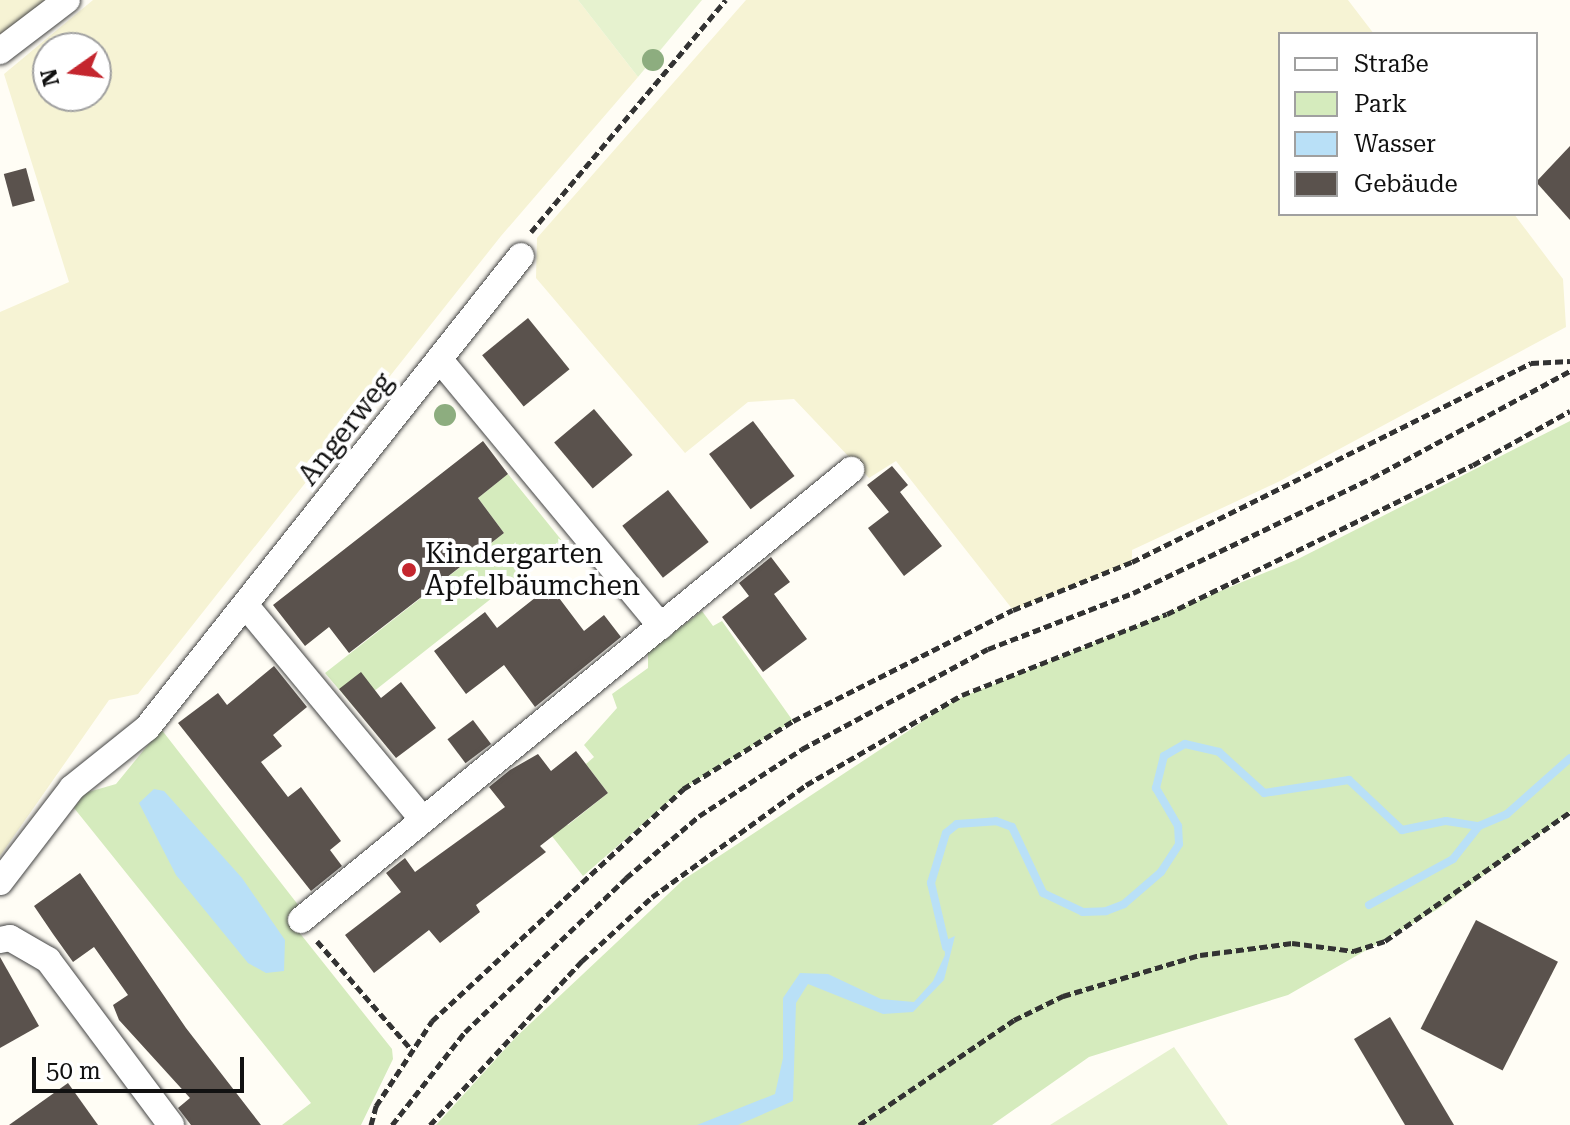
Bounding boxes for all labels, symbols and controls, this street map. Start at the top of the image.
north arrow [32,32,112,112]
legend [1278,32,1538,216]
text: Straße [1354,50,1429,78]
text: N [36,66,64,89]
text: Park [1354,90,1407,118]
text: Wasser [1354,130,1436,158]
text: Gebäude [1354,170,1458,198]
street label: Angerweg [292,366,400,492]
place label: Kindergarten Apfelbäumchen [425,537,640,603]
marker: Kindergarten Apfelbäumchen [400,561,418,579]
scale bar [36,1041,248,1091]
text: 50 m [46,1057,101,1085]

